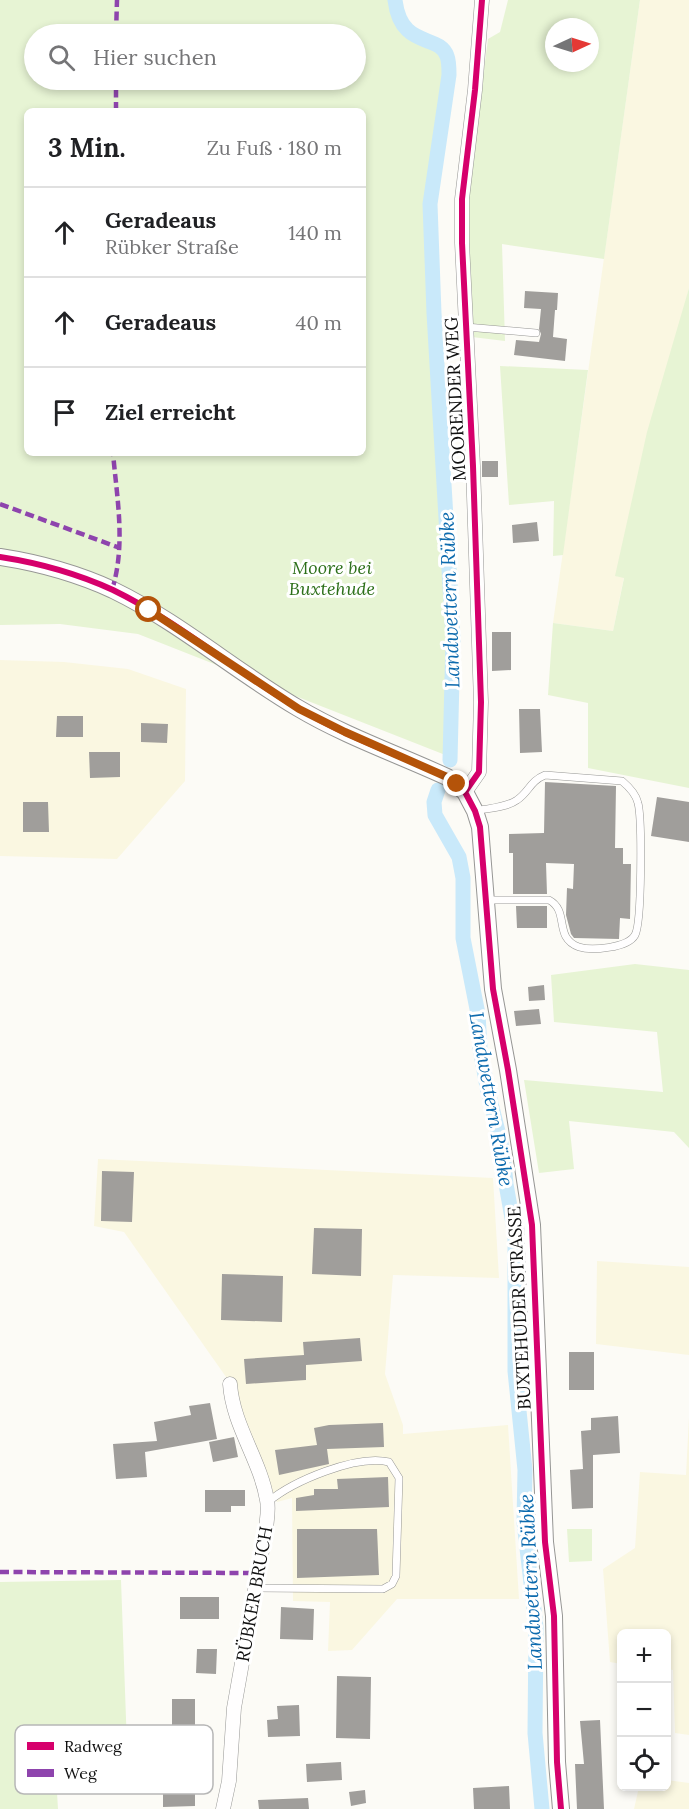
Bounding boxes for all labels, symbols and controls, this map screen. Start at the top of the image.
north arrow [545,18,599,72]
search box [24,24,366,90]
icon: search [45,41,78,74]
text: Hier suchen [93,43,217,71]
text: 3 Min. [48,131,126,164]
text: Zu Fuß · 180 m [207,135,342,160]
text: Geradeaus [105,206,216,234]
icon: ahead [48,216,81,249]
text: 140 m [288,220,342,245]
text: Rübker Straße [105,234,239,259]
icon: ahead [48,306,81,339]
text: Geradeaus [105,308,216,336]
text: 40 m [296,310,342,335]
street label: MOORENDER WEG [439,316,471,482]
icon: arrive [48,396,81,429]
text: Ziel erreicht [105,398,236,426]
water label: Landwettern Rübke [433,511,465,689]
park label: Moore bei Buxtehude [289,556,375,600]
route start [135,596,161,622]
route end [443,770,469,796]
water label: Landwettern Rübke [464,1010,520,1188]
street label: BUXTEHUDER STRASSE [502,1206,536,1410]
water label: Landwettern Rübke [513,1493,547,1671]
street label: RÜBKER BRUCH [231,1524,277,1664]
map controls [617,1629,671,1791]
button: + [617,1629,671,1683]
button: − [617,1683,671,1737]
legend [15,1725,213,1794]
text: Radweg [64,1736,123,1756]
button: locate [617,1737,671,1791]
text: Weg [64,1763,98,1783]

